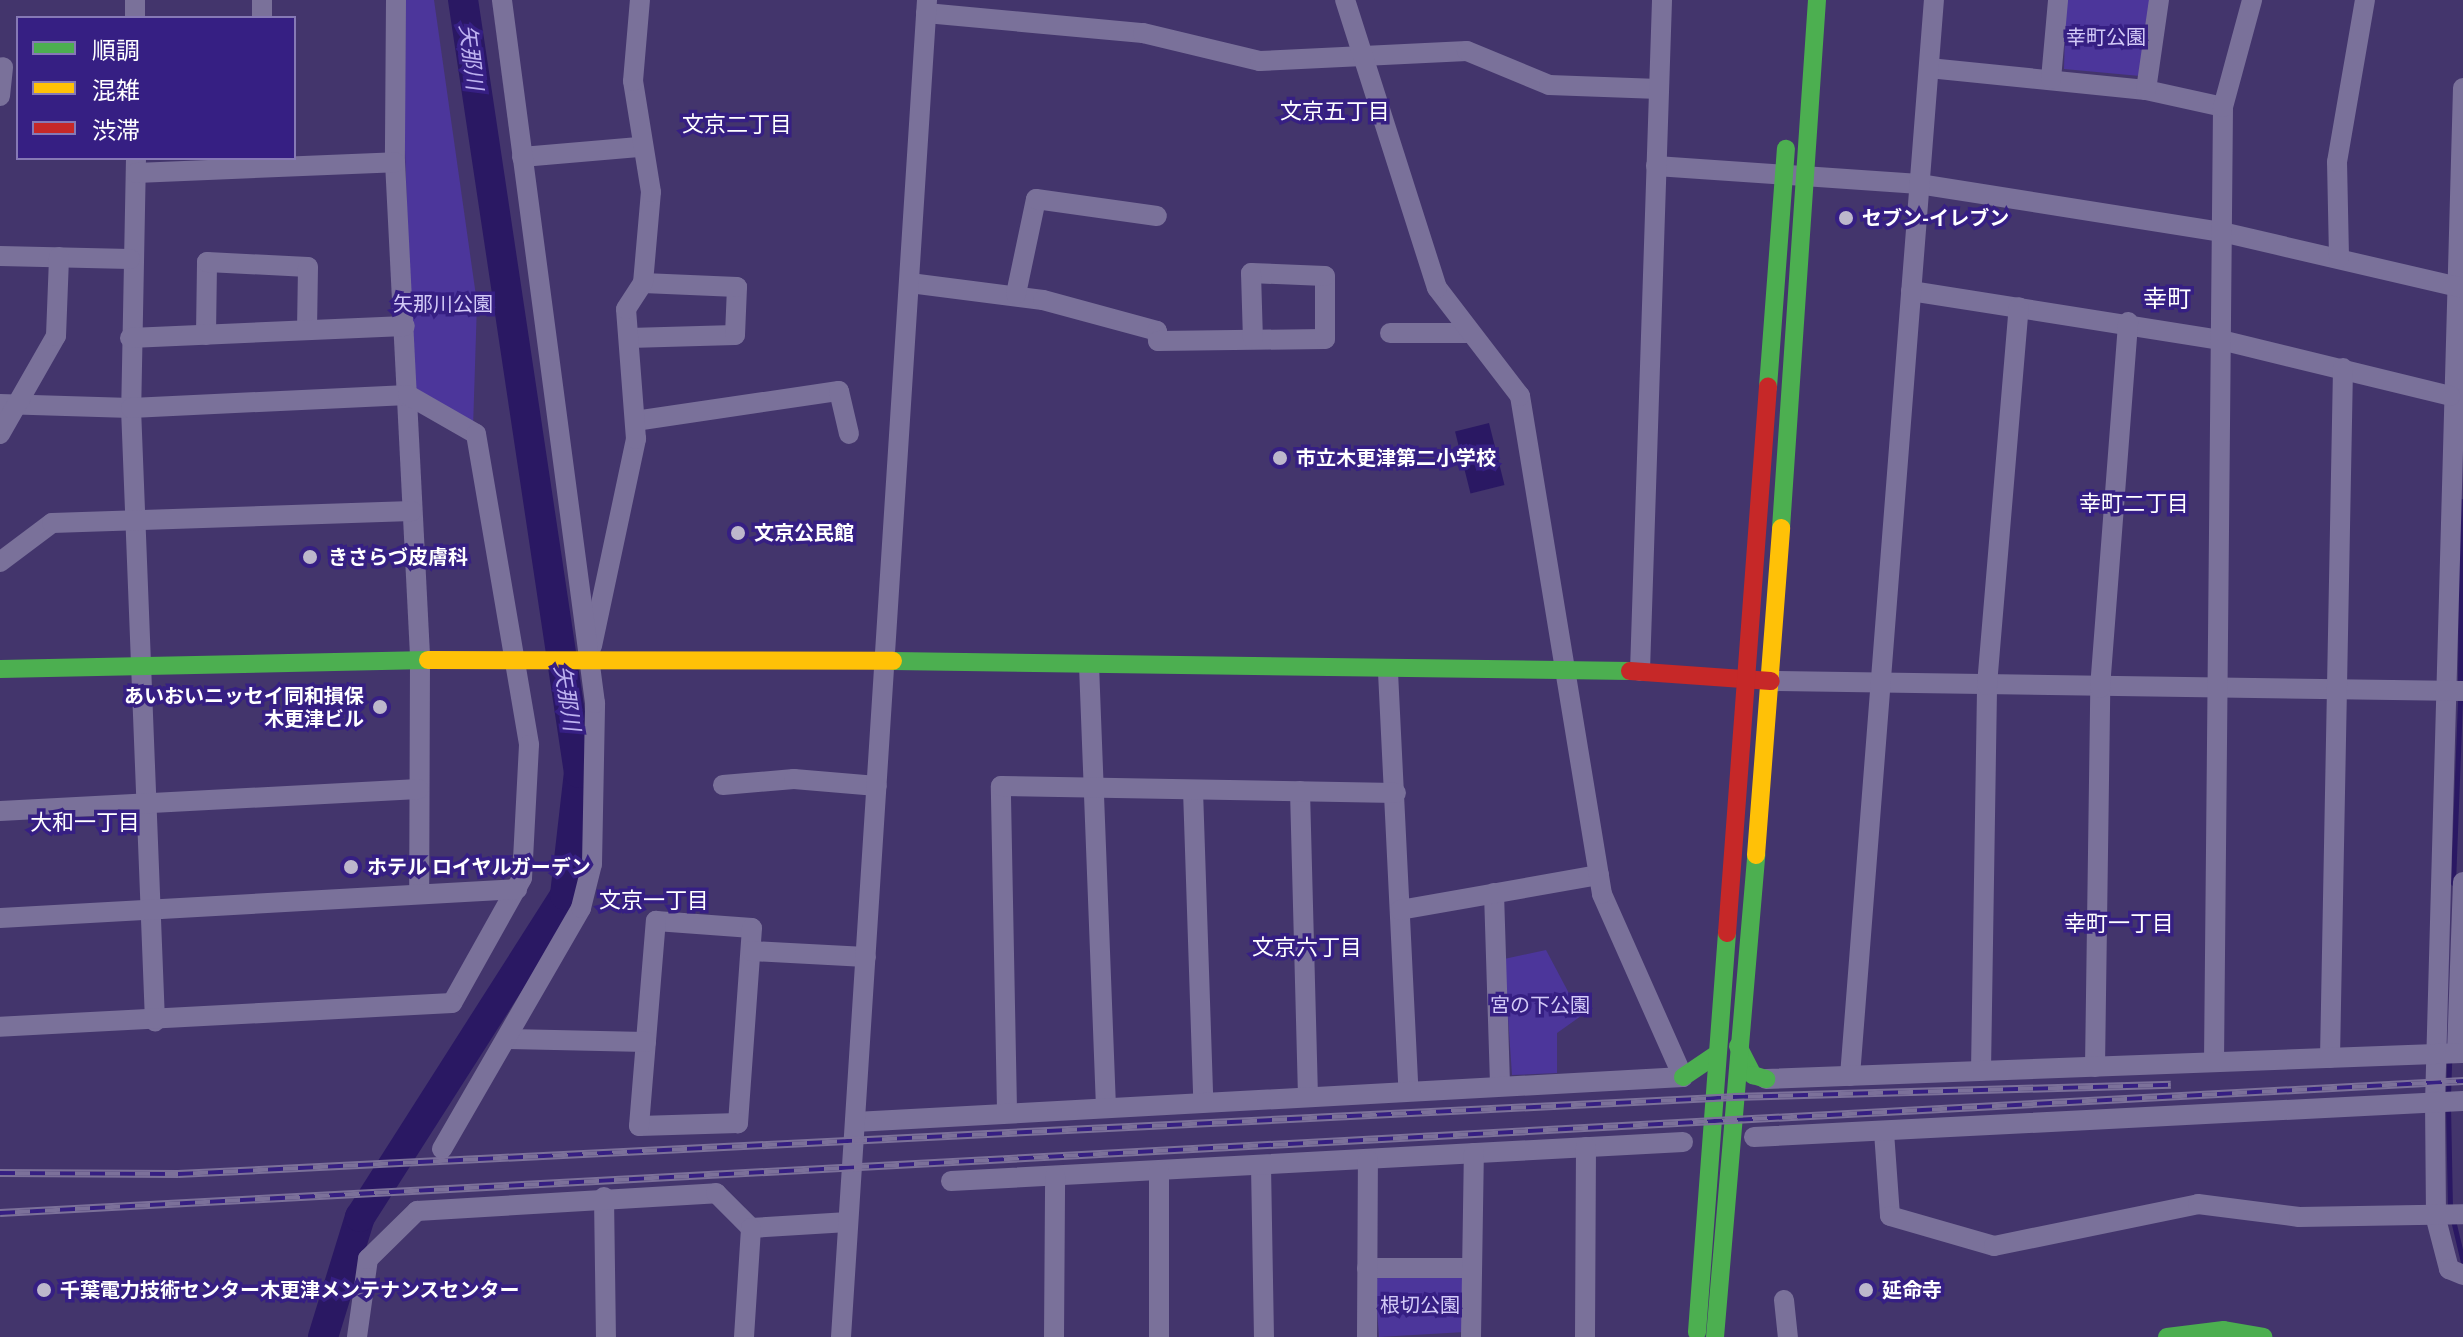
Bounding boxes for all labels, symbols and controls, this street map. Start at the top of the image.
legend [16,16,296,160]
water label: 矢那川 [454,23,488,91]
park label: 幸町公園 [2066,25,2146,49]
text: 順調 [92,35,140,66]
text: 混雑 [92,75,140,106]
district label: 文京五丁目 [1280,99,1390,125]
district label: 文京二丁目 [682,112,792,138]
text: 渋滞 [92,115,140,146]
place label: セブン-イレブン [1862,206,2009,230]
marker: セブン-イレブン [1837,209,1855,227]
district label: 幸町 [2143,285,2191,313]
park label: 矢那川公園 [393,292,493,316]
place label: 市立木更津第二小学校 [1296,446,1496,470]
marker: 市立木更津第二小学校 [1271,449,1289,467]
district label: 幸町二丁目 [2079,491,2189,517]
place label: 文京公民館 [754,521,854,545]
marker: 文京公民館 [729,524,747,542]
place label: きさらづ皮膚科 [328,545,468,569]
marker: きさらづ皮膚科 [299,546,321,568]
water label: 矢那川 [549,663,585,733]
place label: あいおいニッセイ同和損保 木更津ビル [124,684,364,731]
marker: あいおいニッセイ同和損保 木更津ビル [371,698,389,716]
district label: 大和一丁目 [30,810,140,836]
place label: ホテル ロイヤルガーデン [367,855,592,879]
marker: ホテル ロイヤルガーデン [342,858,360,876]
district label: 文京一丁目 [599,888,709,914]
district label: 幸町一丁目 [2064,911,2174,937]
district label: 文京六丁目 [1252,935,1362,961]
park label: 宮の下公園 [1490,993,1590,1017]
place label: 千葉電力技術センター木更津メンテナンスセンター [60,1278,520,1302]
place label: 延命寺 [1882,1278,1942,1302]
marker: 千葉電力技術センター木更津メンテナンスセンター [35,1281,53,1299]
marker: 延命寺 [1857,1281,1875,1299]
park label: 根切公園 [1380,1293,1460,1317]

